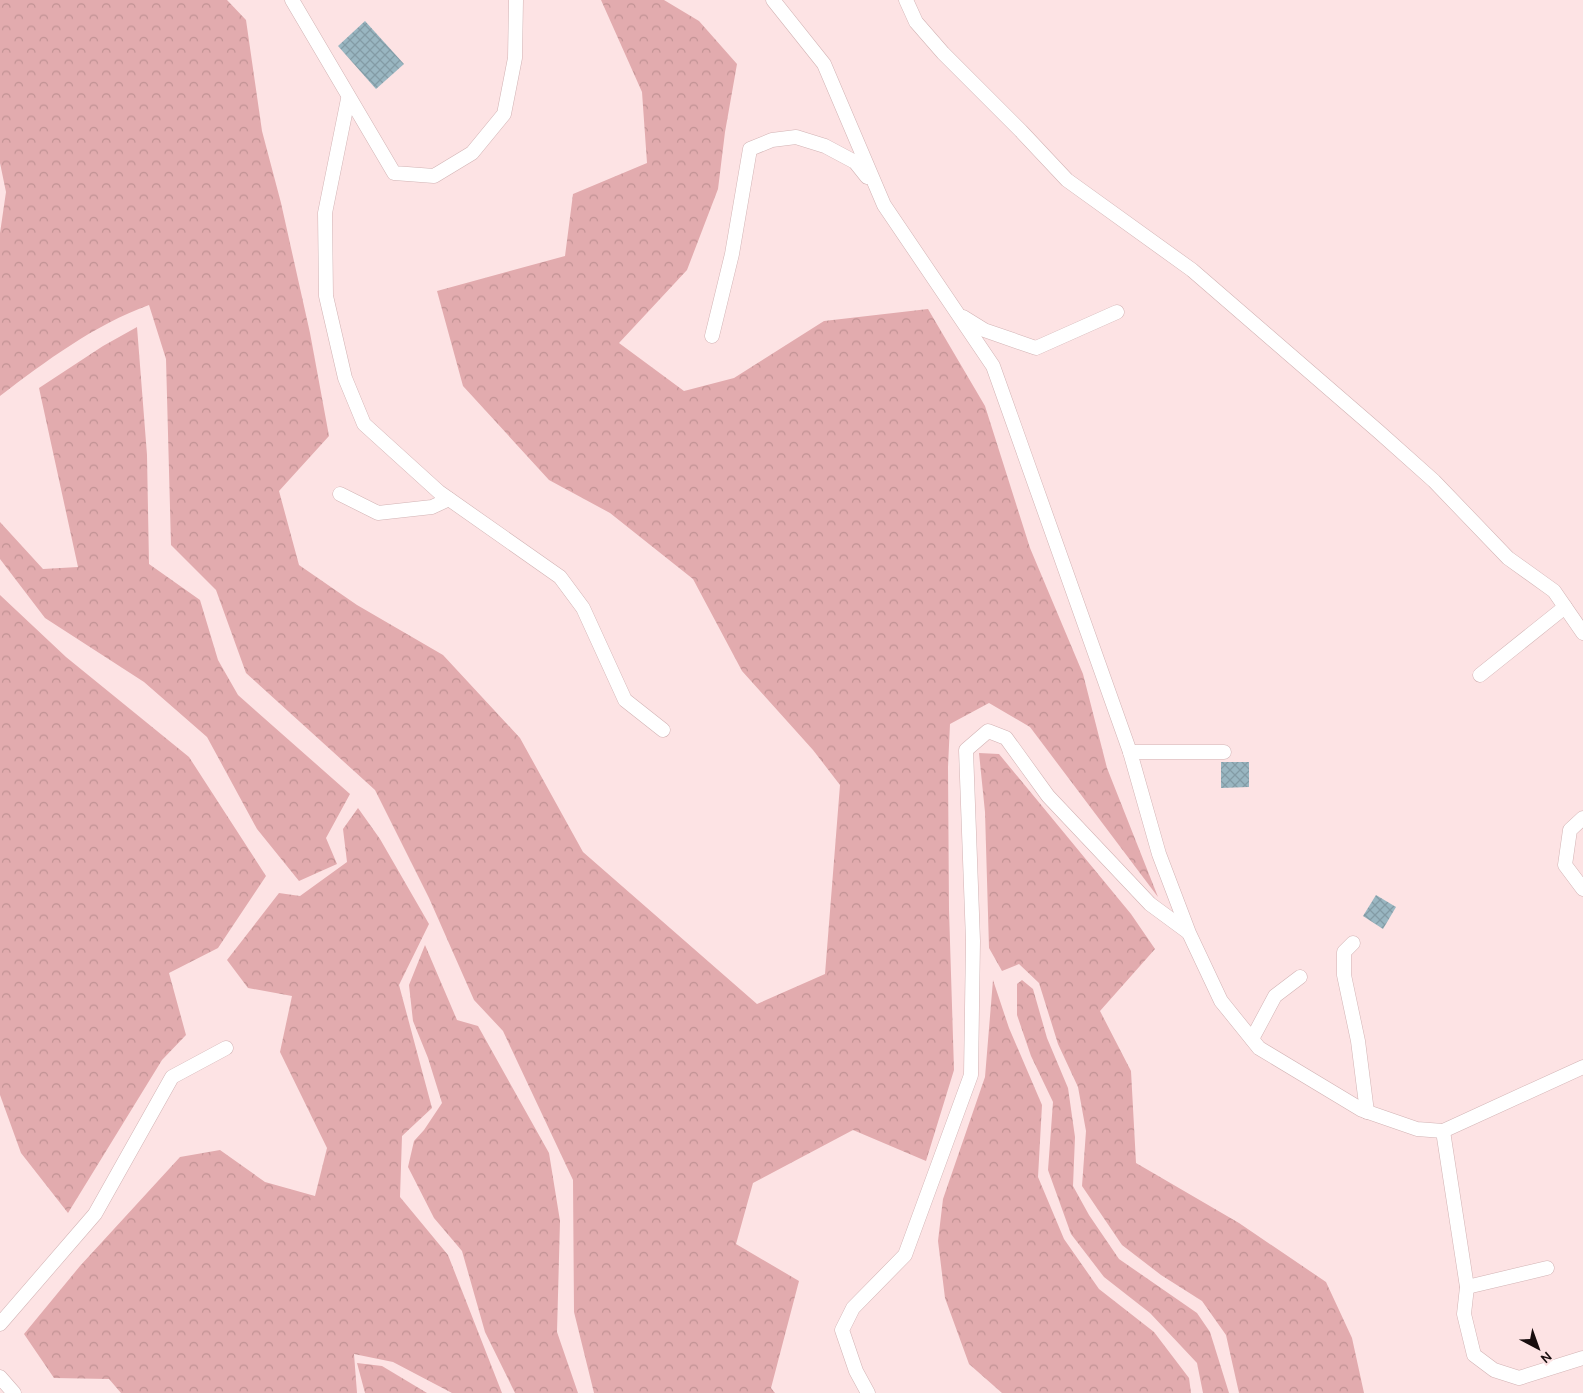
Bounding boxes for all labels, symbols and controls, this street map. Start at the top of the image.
north arrow [1513,1323,1563,1373]
text: N [1537,1348,1556,1367]

